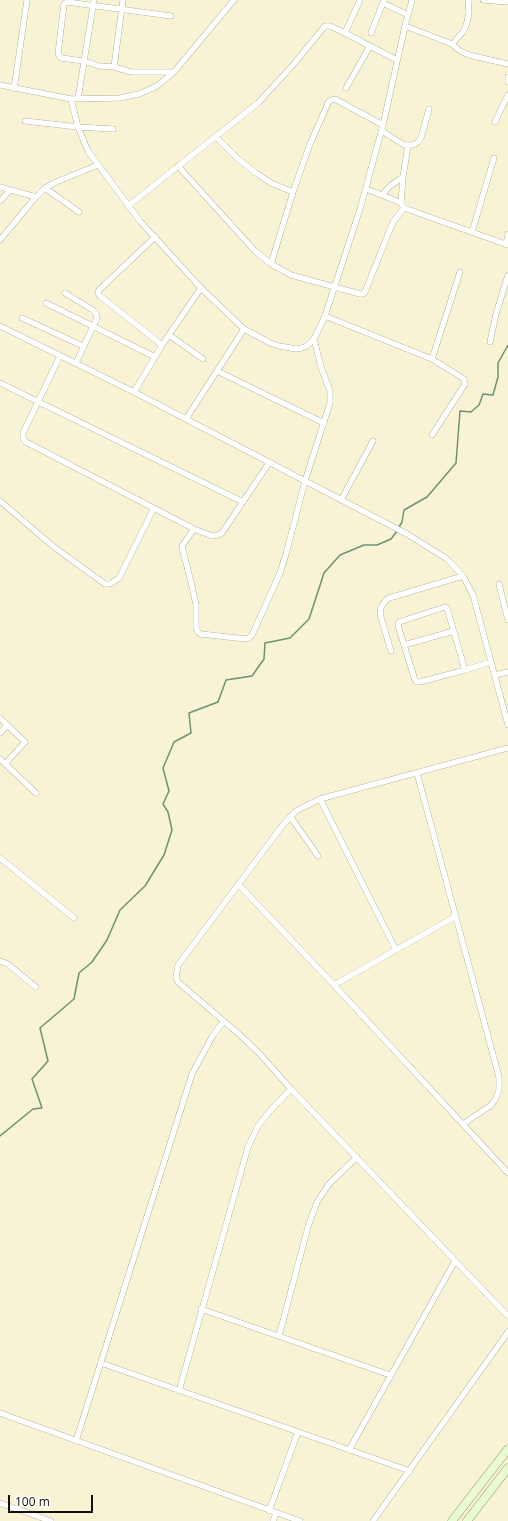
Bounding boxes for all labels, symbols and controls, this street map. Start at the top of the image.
scale bar [10,1487,95,1513]
text: 100 m [15,1493,50,1510]

